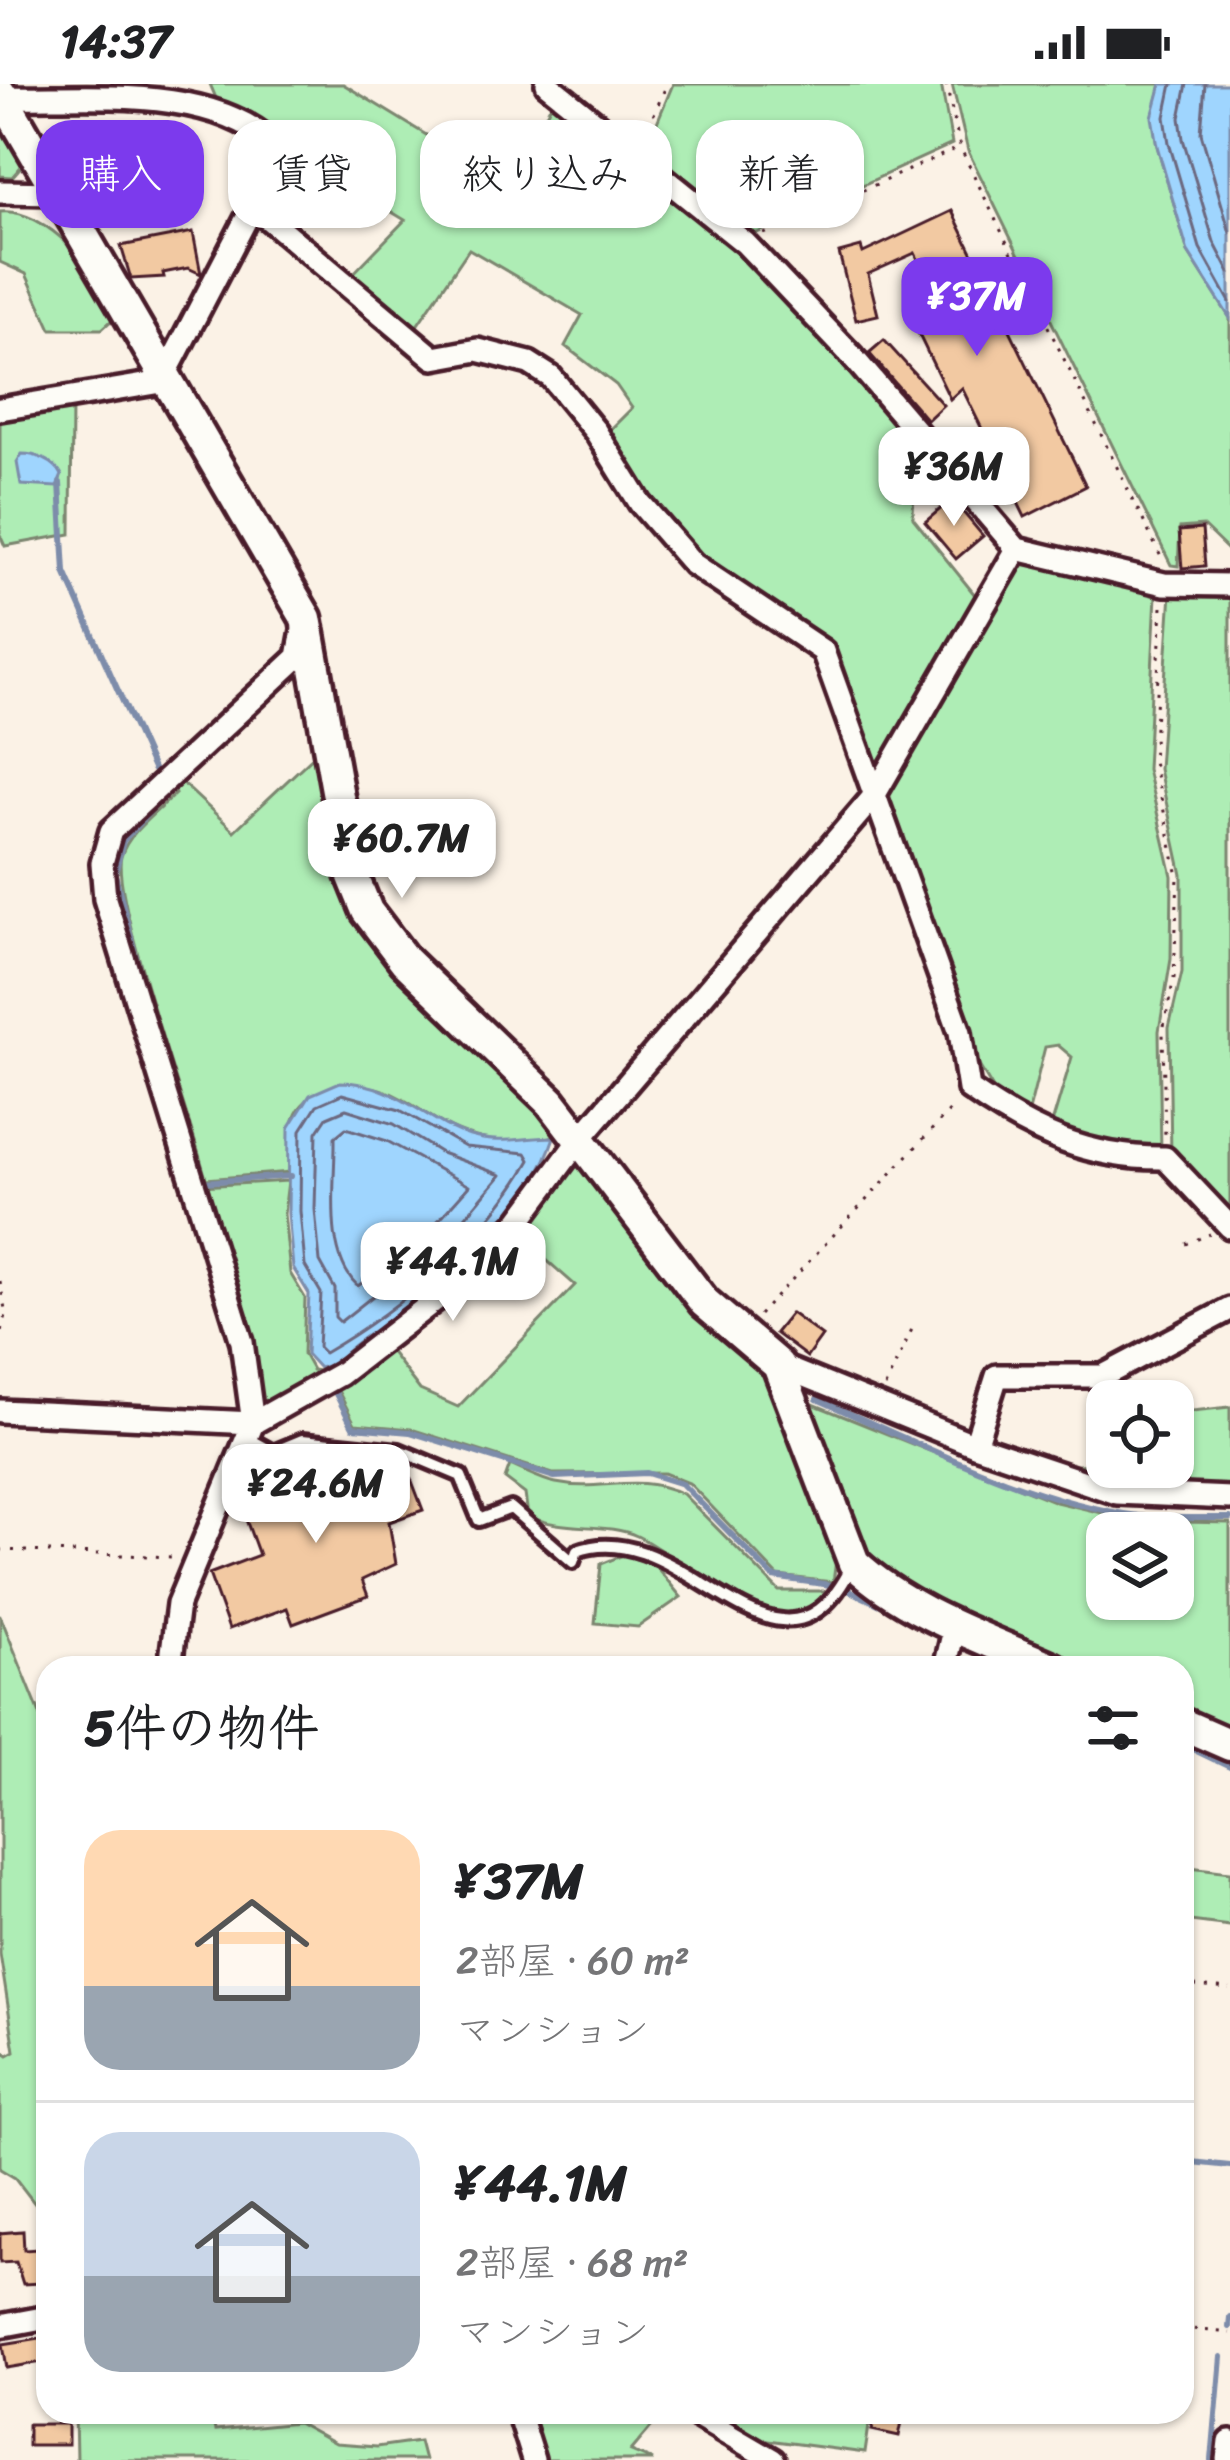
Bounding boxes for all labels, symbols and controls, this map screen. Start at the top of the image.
text: 14:37 [60,2,171,82]
chip: 購入 [36,120,204,228]
chip: 賃貸 [228,120,396,228]
chip: 絞り込み [420,120,672,228]
chip: 新着 [696,120,864,228]
pin: ¥37M [906,257,1048,359]
text: ¥37M [928,261,1026,330]
pin: ¥36M [883,427,1025,529]
text: ¥36M [905,431,1003,500]
pin: ¥60.7M [304,799,500,901]
text: ¥60.7M [335,803,469,872]
pin: ¥44.1M [355,1222,551,1324]
text: ¥44.1M [388,1226,518,1295]
map controls [1086,1380,1194,1620]
button: locate [1086,1380,1194,1488]
pin: ¥24.6M [218,1444,414,1546]
text: ¥24.6M [249,1448,383,1517]
button: layers [1086,1512,1194,1620]
text: 5件の物件 [84,1683,319,1773]
icon: filters [1080,1695,1146,1761]
text: ¥37M [456,1836,583,1926]
icon: home [180,1878,324,2022]
text: 2部屋 · 60 m² [456,1926,689,1995]
text: マンション [456,1995,649,2064]
text: ¥44.1M [456,2138,627,2228]
icon: home [180,2180,324,2324]
text: 2部屋 · 68 m² [456,2228,688,2297]
text: マンション [456,2297,649,2366]

